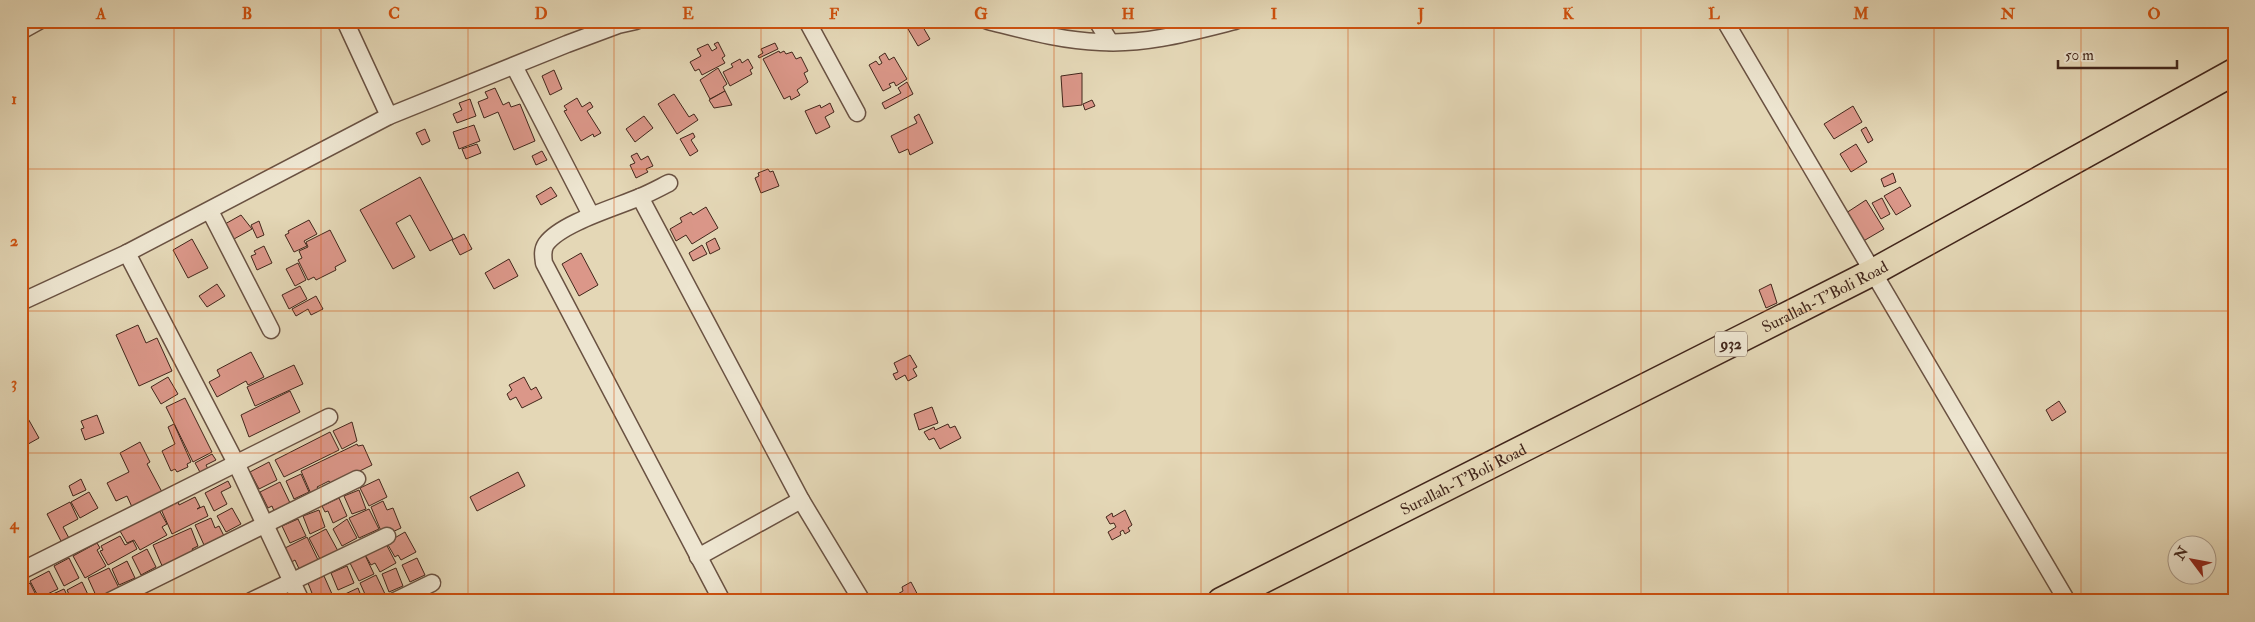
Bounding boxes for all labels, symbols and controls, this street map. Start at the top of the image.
text: A [95,4,107,24]
text: B [242,4,252,24]
text: C [388,4,400,24]
text: D [534,4,548,24]
text: E [682,4,694,24]
text: F [829,4,839,24]
text: G [974,4,988,24]
text: H [1121,4,1135,24]
text: I [1271,4,1278,24]
text: J [1417,4,1425,25]
text: K [1562,4,1574,24]
text: L [1708,4,1720,24]
text: M [1852,4,1869,24]
text: N [2000,4,2016,24]
text: O [2147,4,2161,24]
scale bar [2058,38,2176,70]
text: 50 m [2065,46,2094,65]
text: 1 [11,89,17,109]
text: 2 [10,231,18,251]
street label: Surallah-T'Boli Road [1758,257,1892,338]
road number: 932 [1715,332,1747,356]
text: 3 [11,373,17,393]
street label: Surallah-T'Boli Road [1397,440,1530,520]
text: 4 [9,514,20,534]
north arrow [2168,534,2218,584]
text: N [2170,543,2192,564]

